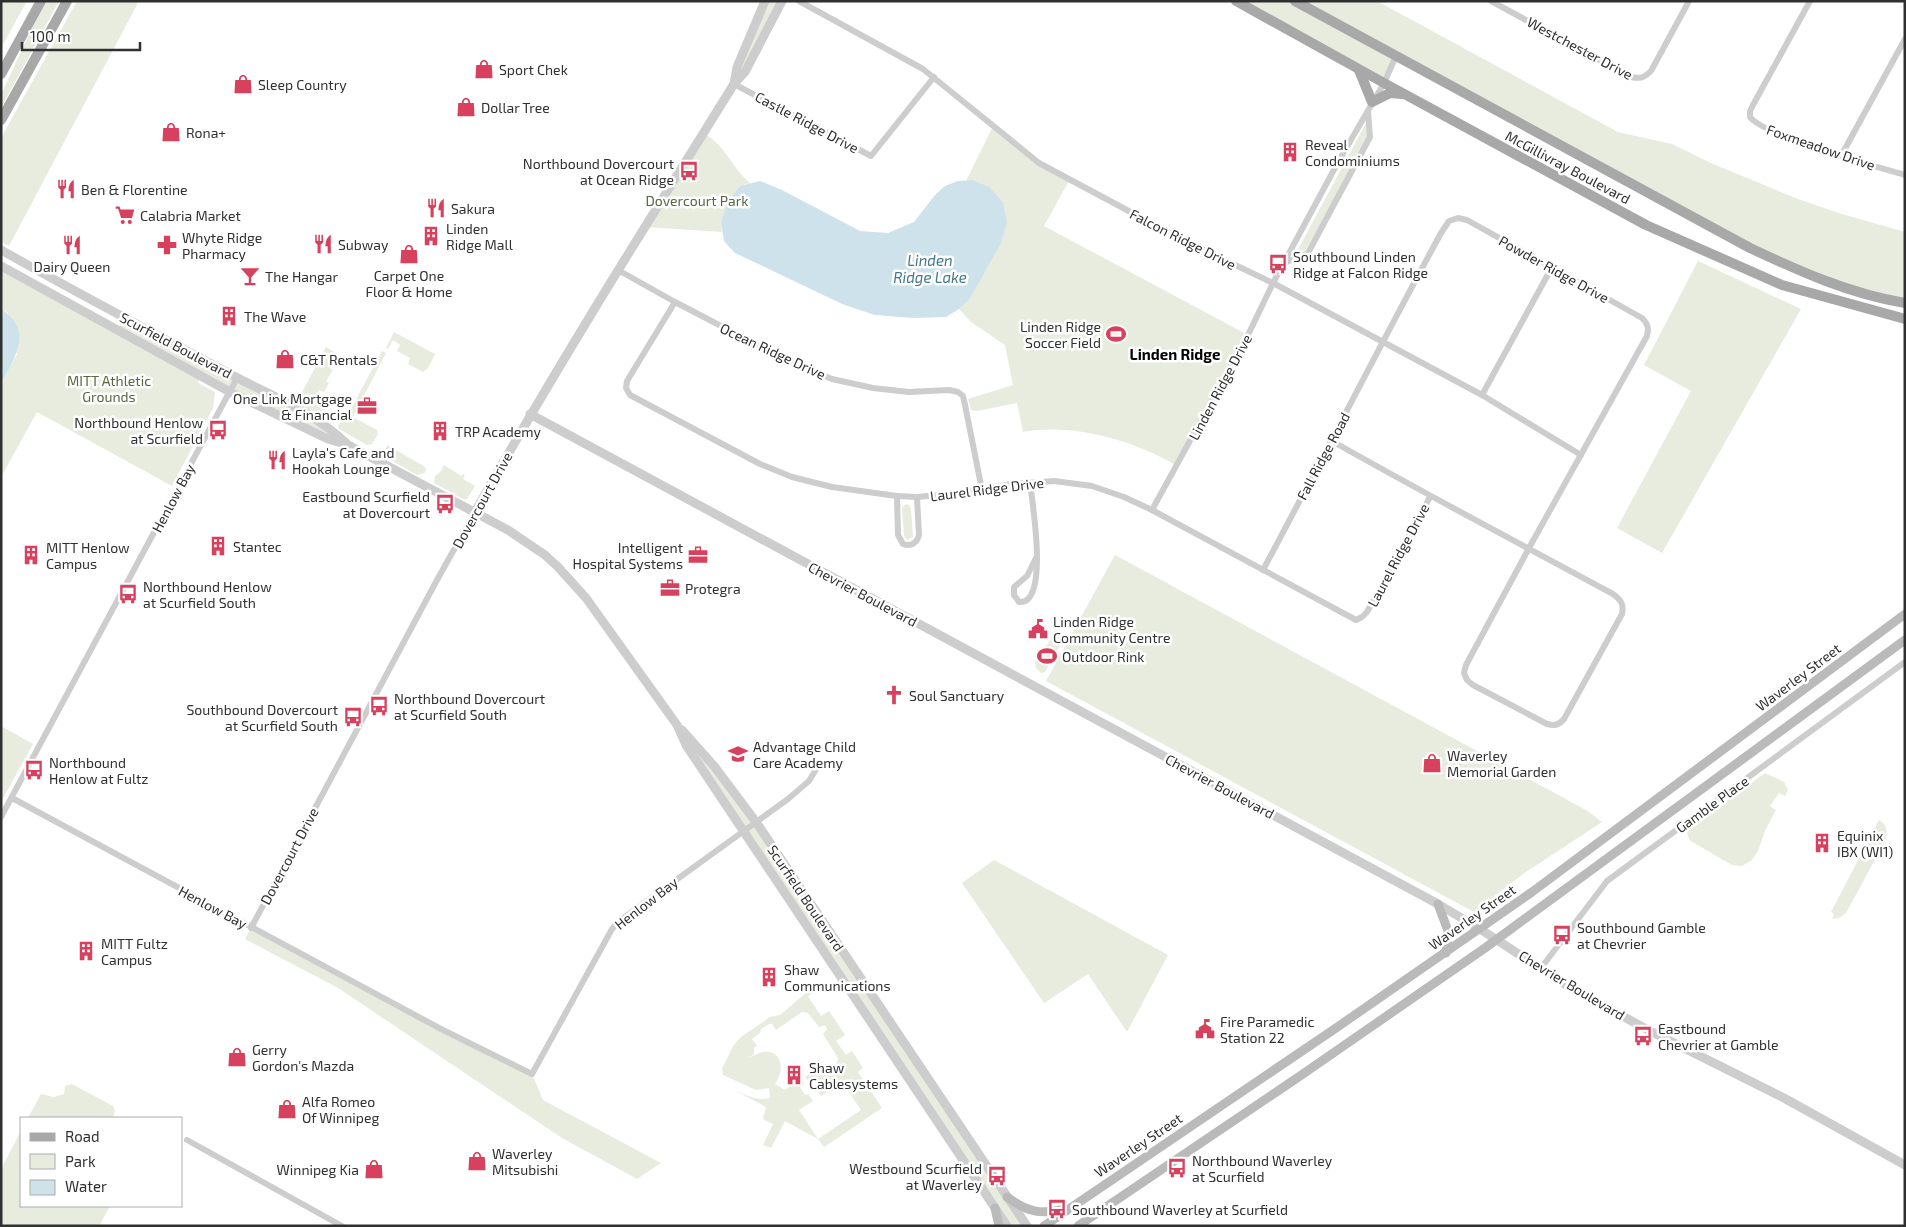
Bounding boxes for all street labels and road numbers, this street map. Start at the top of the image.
street label: Westchester Drive [1524,13,1636,83]
street label: Castle Ridge Drive [752,88,862,156]
street label: Foxmeadow Drive [1765,120,1877,174]
street label: McGillivray Boulevard [1503,127,1633,207]
street label: Falcon Ridge Drive [1127,205,1239,273]
street label: Powder Ridge Drive [1496,232,1612,306]
street label: Scurfield Boulevard [117,308,235,382]
street label: Ocean Ridge Drive [718,319,828,383]
street label: Linden Ridge Drive [1185,331,1255,443]
street label: Fall Ridge Road [1293,409,1353,503]
street label: Dovercourt Drive [449,449,515,551]
street label: Henlow Bay [148,460,198,535]
street label: Laurel Ridge Drive [929,474,1045,504]
street label: Laurel Ridge Drive [1364,500,1432,610]
street label: Chevrier Boulevard [806,558,920,630]
street label: Waverley Street [1752,640,1844,714]
street label: Chevrier Boulevard [1163,750,1277,822]
street label: Gamble Place [1672,772,1752,836]
street label: Dovercourt Drive [256,805,322,907]
street label: Scurfield Boulevard [764,842,848,954]
street label: Henlow Bay [611,873,681,933]
street label: Waverley Street [1425,881,1519,953]
street label: Henlow Bay [176,882,251,932]
street label: Chevrier Boulevard [1516,947,1628,1023]
street label: Waverley Street [1091,1109,1185,1181]

